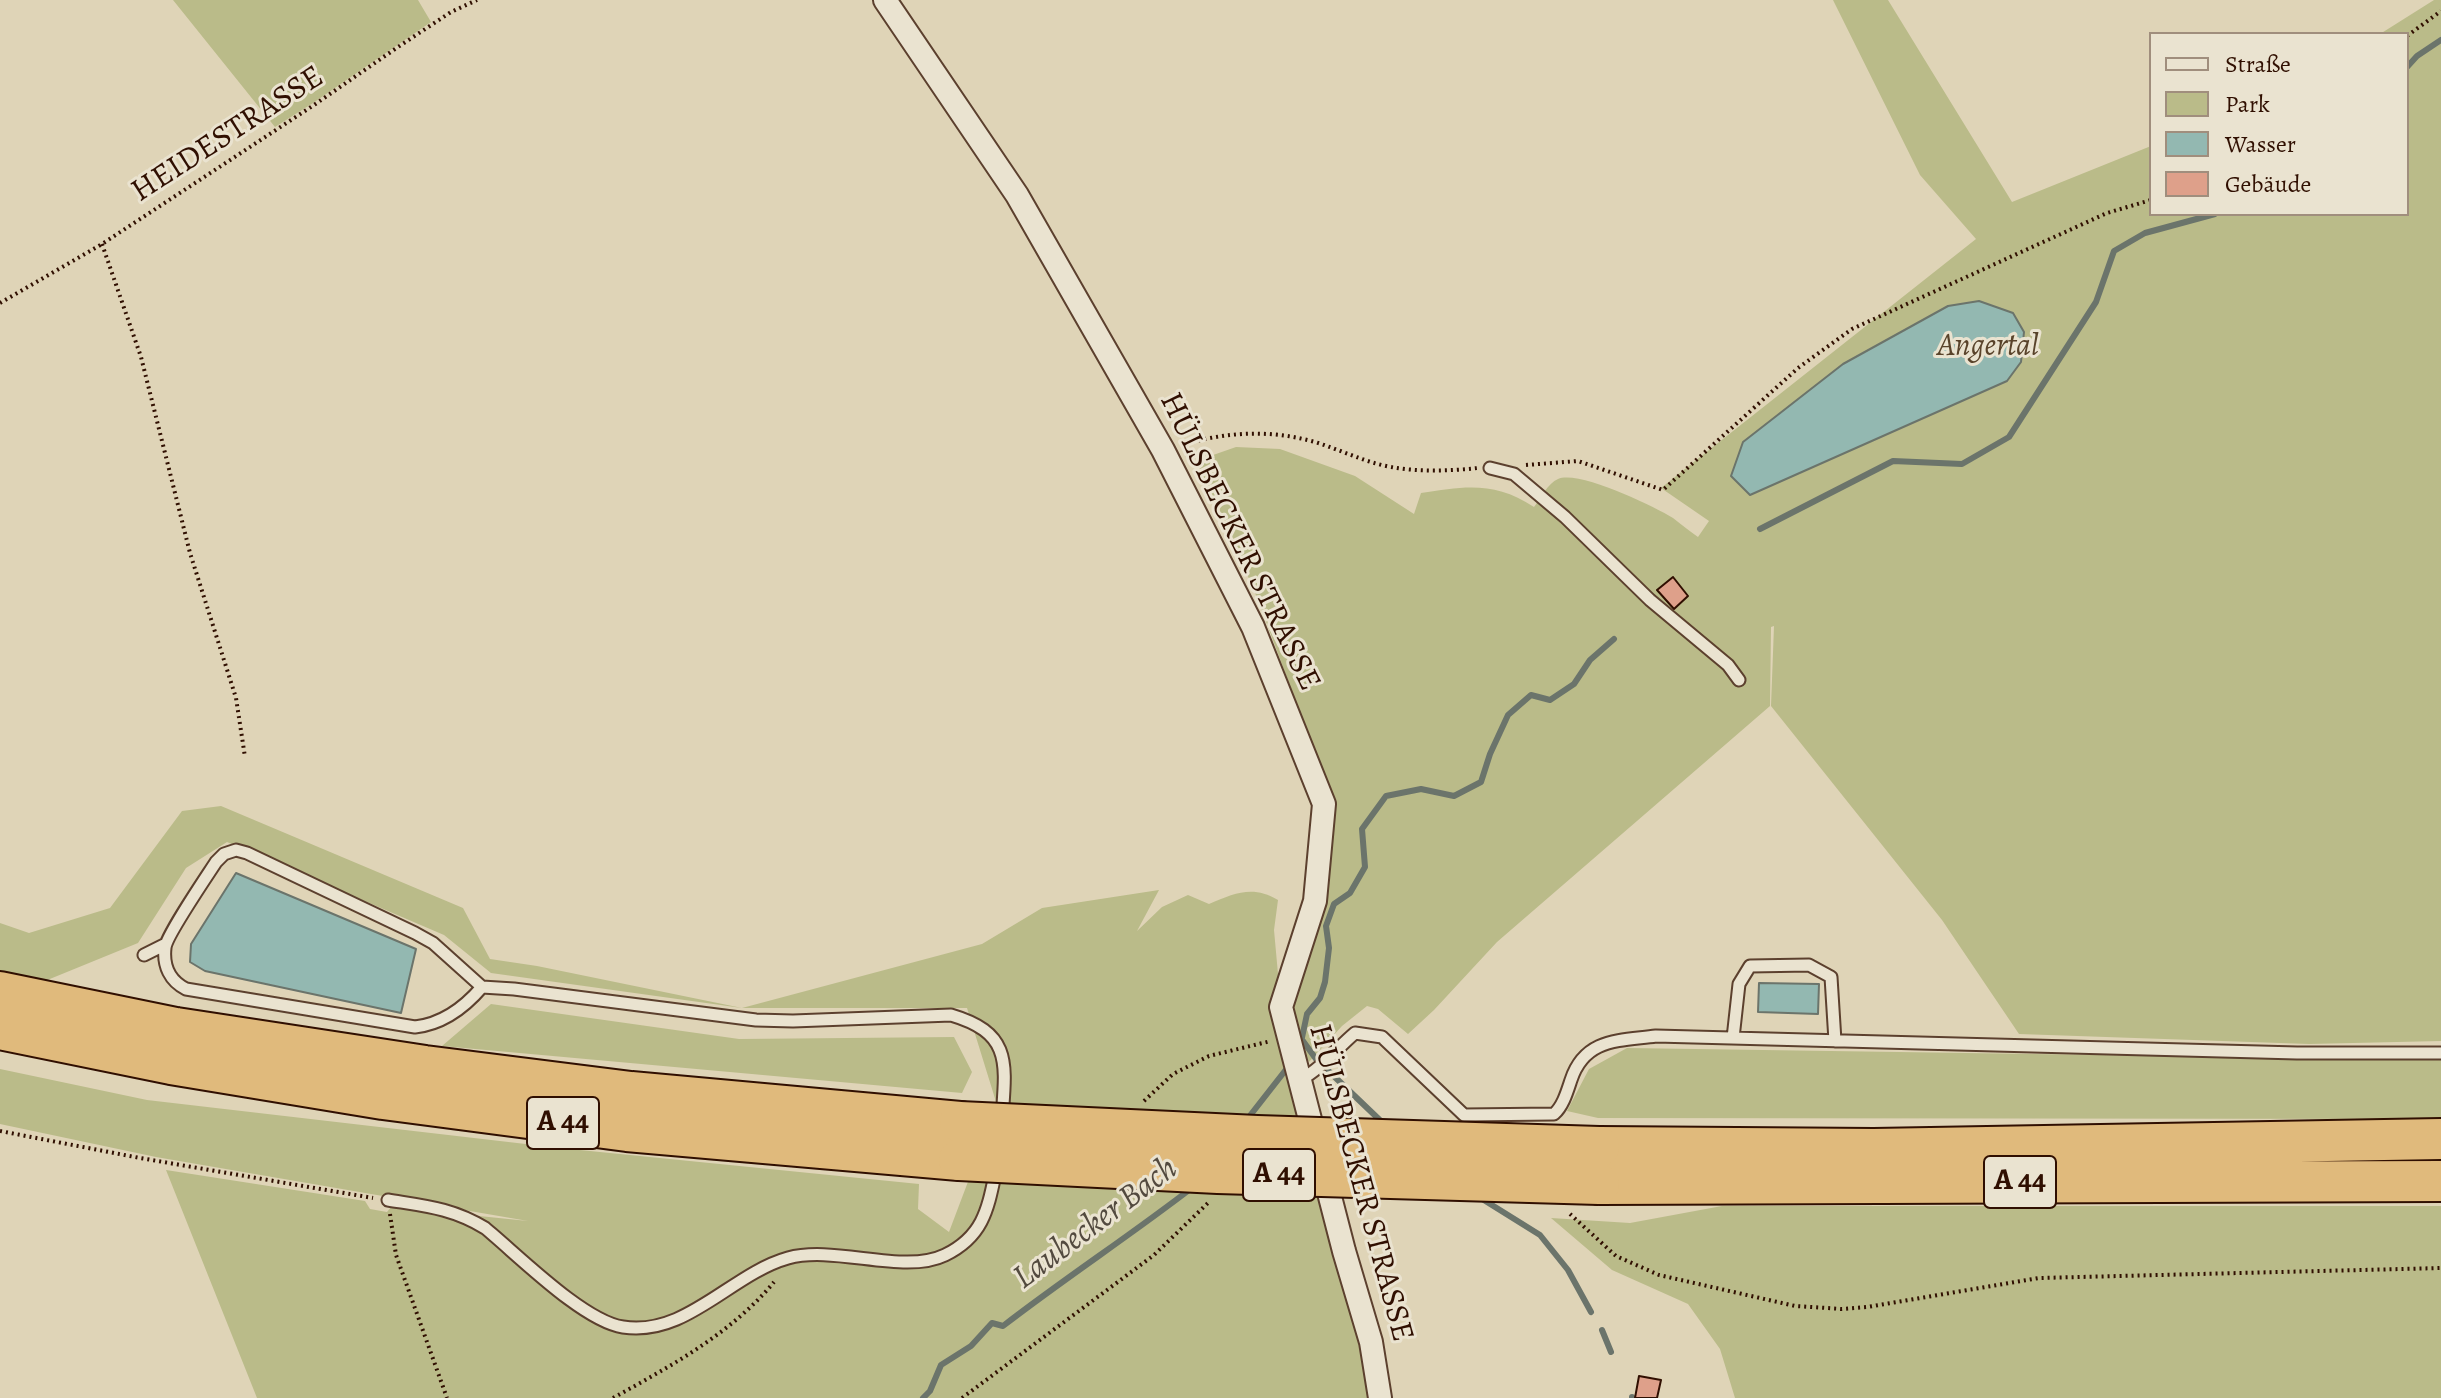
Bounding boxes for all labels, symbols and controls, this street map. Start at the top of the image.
legend [2149,32,2409,216]
text: Straße [2225,48,2291,80]
street label: HEIDESTRASSE [125,59,331,211]
text: Park [2225,88,2270,120]
text: Wasser [2225,128,2296,160]
text: Gebäude [2225,168,2311,200]
park label: Angertal [1937,328,2039,366]
street label: HÜLSBECKER STRASSE [1150,387,1328,697]
street label: HÜLSBECKER STRASSE [1299,1020,1421,1346]
road number: A 44 [527,1097,599,1149]
water label: Laubecker Bach [1006,1149,1186,1299]
road number: A 44 [1243,1149,1315,1201]
road number: A 44 [1984,1156,2056,1208]

